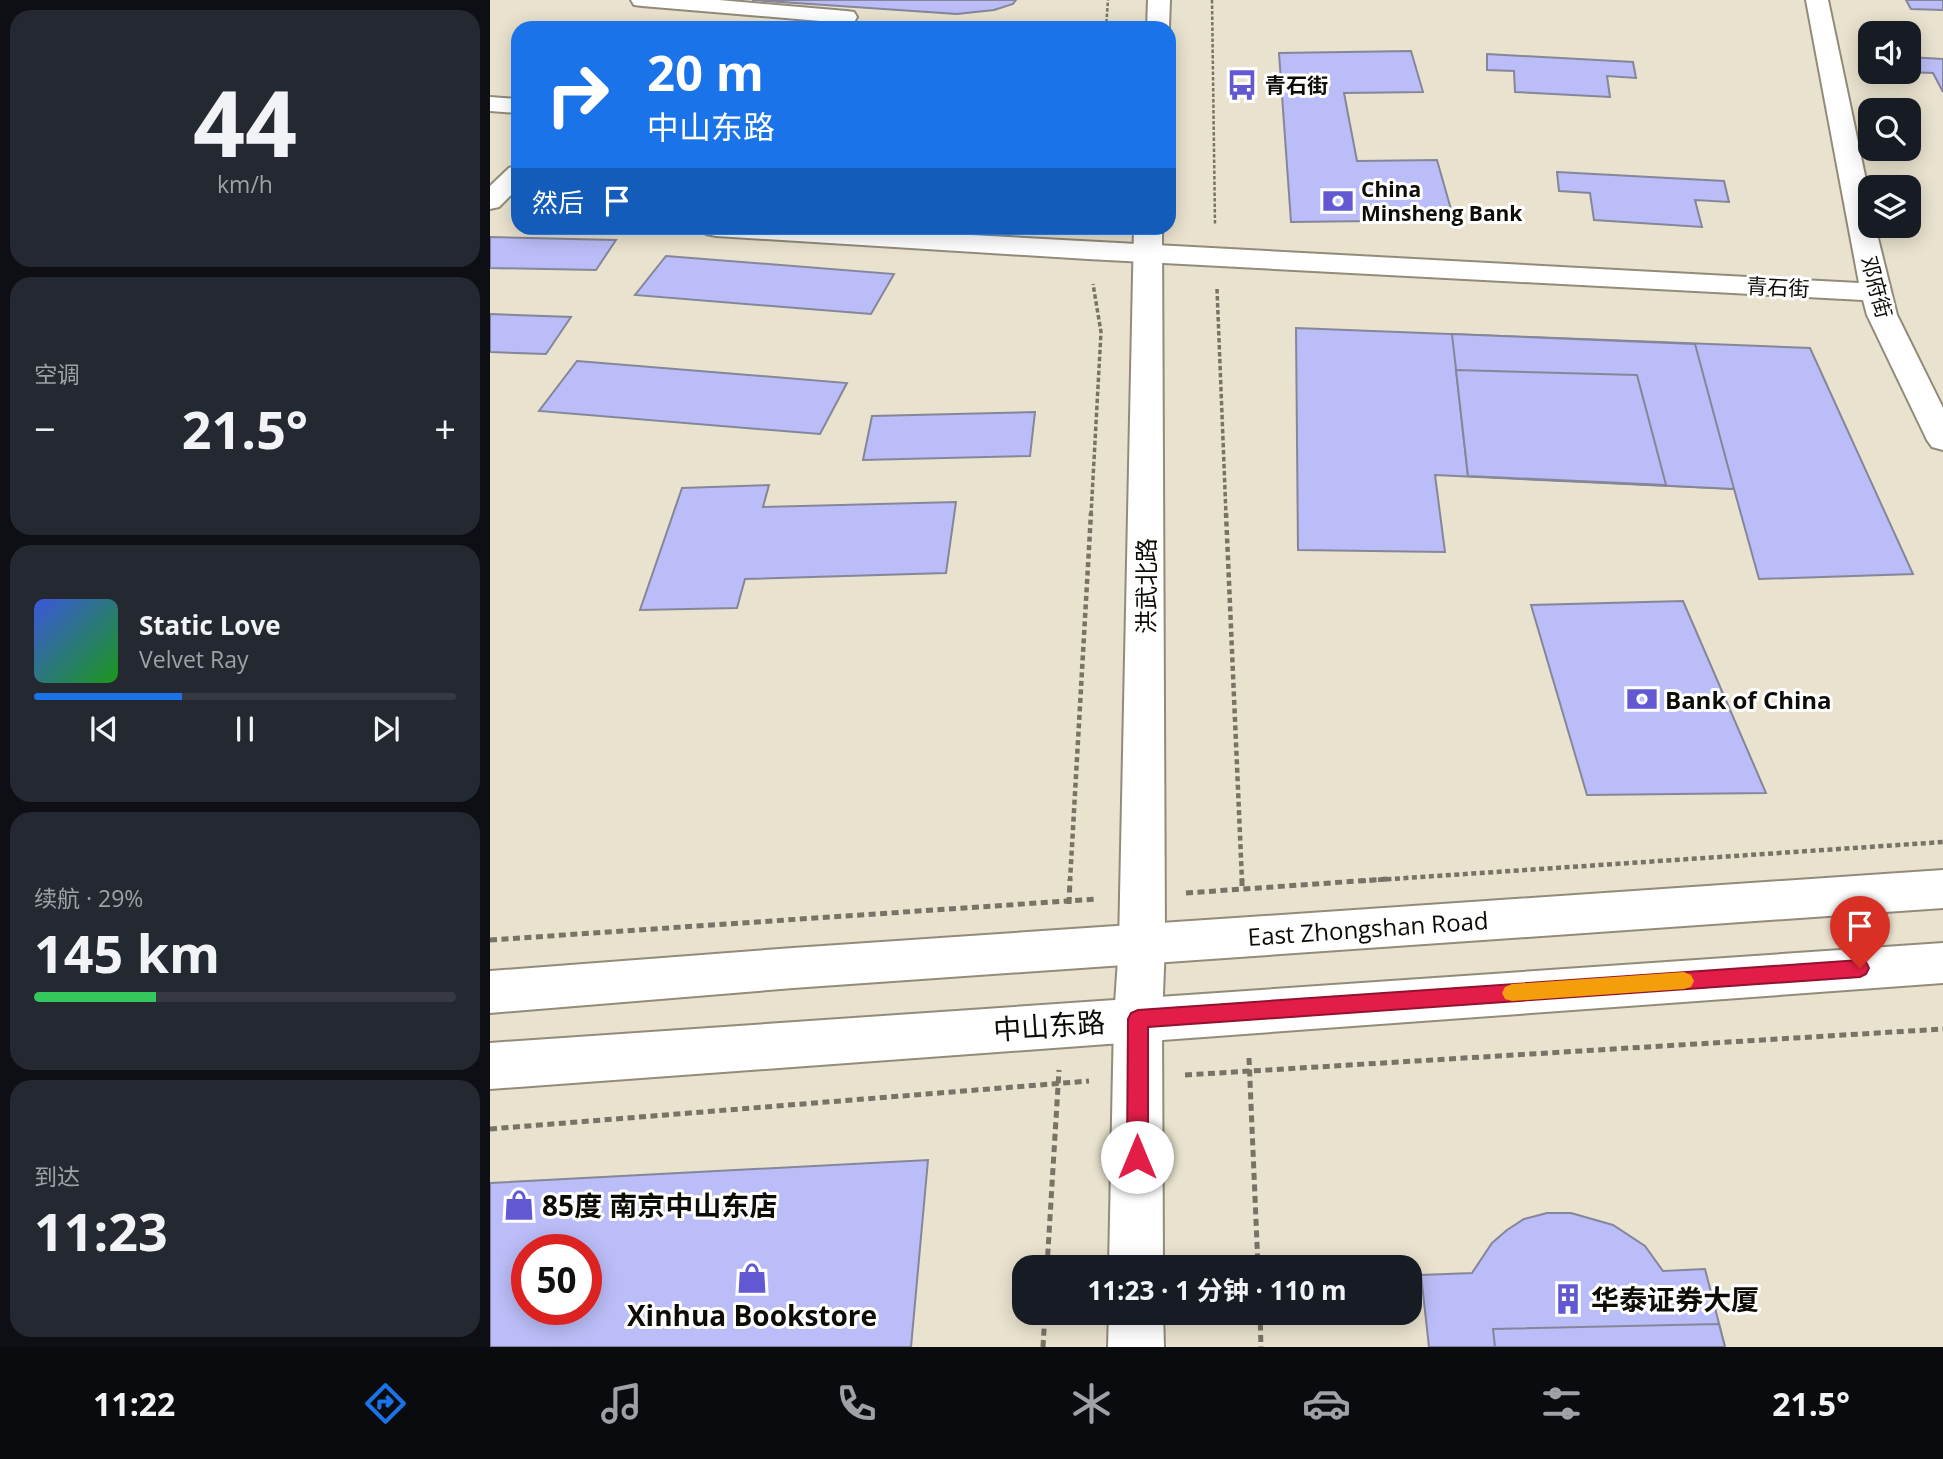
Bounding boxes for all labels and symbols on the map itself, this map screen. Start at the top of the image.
bus stop icon: 青石街 [1225,68,1259,102]
place label: 青石街 [1265,71,1328,99]
place label: China Minsheng Bank [1361,175,1523,227]
bank icon: China Minsheng Bank [1321,184,1355,218]
street label: 邓府街 [1855,253,1899,321]
street label: 青石街 [1746,271,1810,303]
street label: 洪武北路 [1129,538,1162,634]
bank icon: Bank of China [1625,682,1659,716]
place label: Bank of China [1665,683,1832,716]
pin [1830,896,1890,968]
street label: East Zhongshan Road [1247,903,1489,953]
street label: 中山东路 [992,1002,1106,1048]
position arrow [1100,1120,1174,1194]
place label: 85度 南京中山东店 [542,1186,777,1224]
shop icon: 85度 南京中山东店 [502,1188,536,1222]
speed limit sign: 50 [511,1234,602,1325]
shop icon: Xinhua Bookstore [735,1261,769,1295]
place label: 华泰证券大厦 [1591,1280,1759,1318]
building icon: 华泰证券大厦 [1551,1282,1585,1316]
place label: Xinhua Bookstore [627,1296,877,1334]

